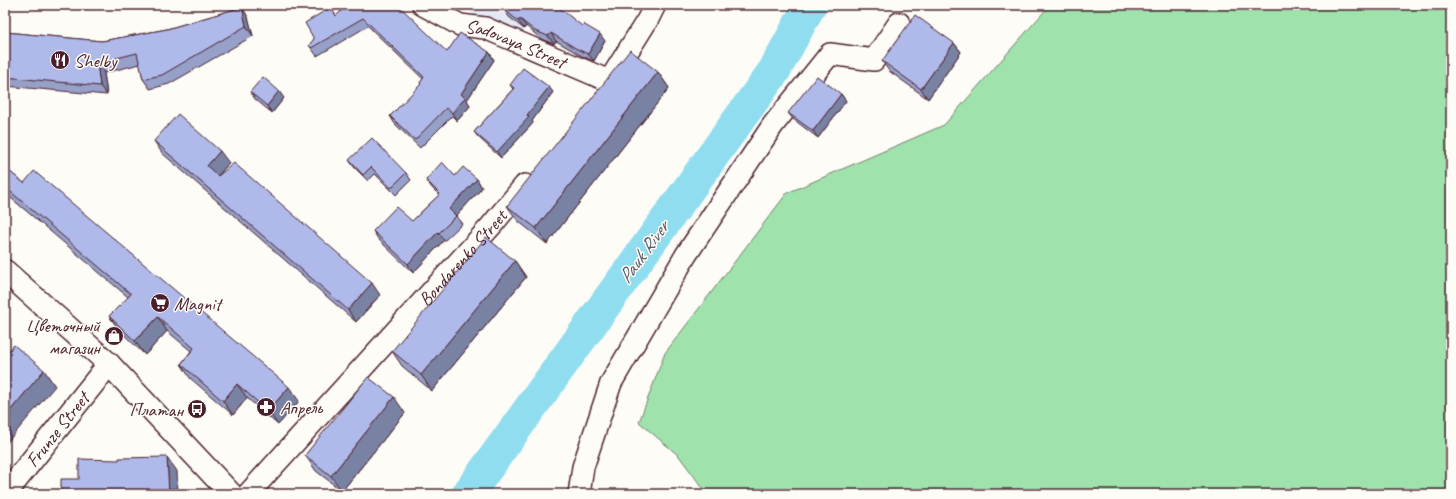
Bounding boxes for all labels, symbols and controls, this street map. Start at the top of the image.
street label: Sadovaya Street [464,15,572,75]
restaurant icon: Shelby [49,49,71,71]
place label: Shelby [74,49,118,73]
street label: Bondarenko Street [413,204,513,311]
water label: Pauk River [612,213,677,288]
supermarket icon: Magnit [149,292,171,314]
place label: Magnit [174,292,224,316]
place label: Цветочный магазин [26,314,101,360]
shop icon: Цветочный магазин [103,325,125,347]
street label: Frunze Street [20,385,97,472]
pharmacy icon: Апрель [255,396,277,418]
place label: Апрель [280,396,324,420]
place label: Платан [129,398,184,422]
bus stop icon: Платан [186,398,208,420]

